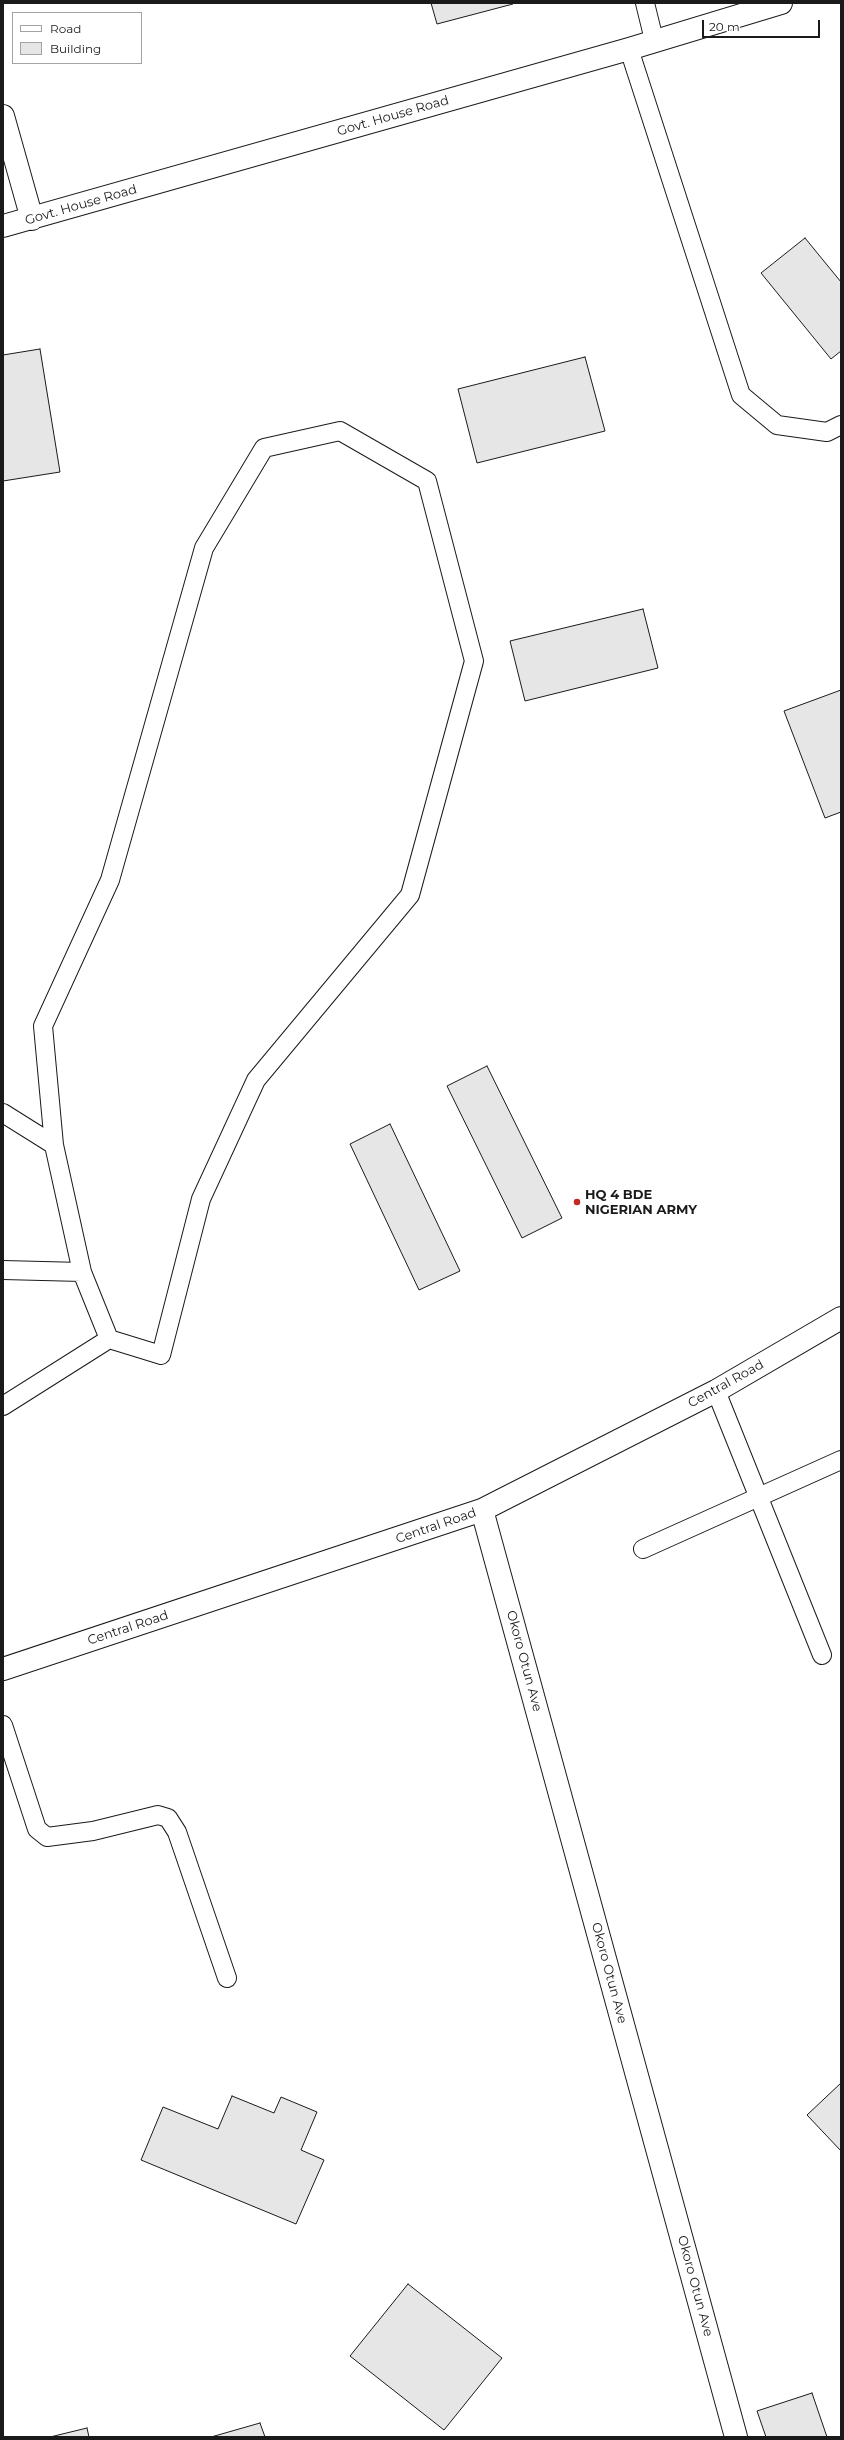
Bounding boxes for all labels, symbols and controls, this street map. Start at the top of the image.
legend [12,12,142,64]
scale bar [704,12,822,38]
text: 20 m [709,19,740,34]
text: Road [50,21,81,36]
text: Building [50,41,101,56]
street label: Govt. House Road [335,93,451,139]
street label: Govt. House Road [23,182,139,228]
place label: HQ 4 BDE NIGERIAN ARMY [585,1187,697,1218]
marker: HQ 4 BDE NIGERIAN ARMY [572,1197,582,1207]
street label: Central Road [685,1357,767,1411]
street label: Central Road [394,1505,478,1547]
street label: Central Road [86,1608,170,1648]
street label: Okoro Otun Ave [503,1609,545,1713]
street label: Okoro Otun Ave [588,1921,630,2025]
street label: Okoro Otun Ave [674,2234,716,2338]

